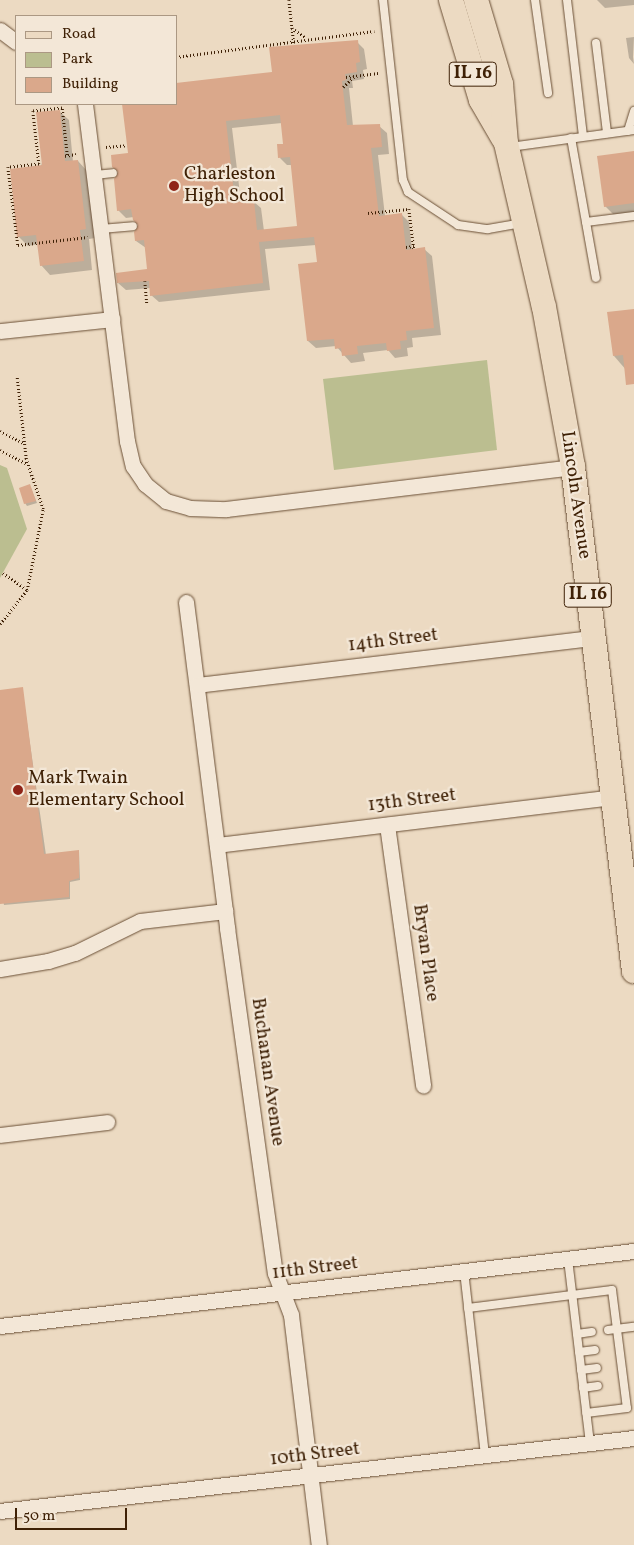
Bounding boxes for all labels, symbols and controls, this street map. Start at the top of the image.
legend [15,15,178,105]
text: Road [62,24,96,45]
text: Park [62,49,93,70]
road number: IL 16 [448,59,498,90]
text: Building [62,74,118,95]
place label: Charleston High School [184,164,284,208]
marker: Charleston High School [168,180,180,192]
street label: Lincoln Avenue [555,429,595,561]
road number: IL 16 [563,580,613,610]
street label: 14th Street [347,624,439,658]
place label: Mark Twain Elementary School [28,768,185,812]
marker: Mark Twain Elementary School [12,784,24,796]
street label: 13th Street [367,784,457,818]
street label: Bryan Place [407,903,443,1003]
street label: Buchanan Avenue [245,996,289,1148]
street label: 11th Street [271,1252,359,1286]
street label: 10th Street [269,1438,361,1472]
scale bar [18,1498,130,1530]
text: 50 m [23,1506,55,1527]

